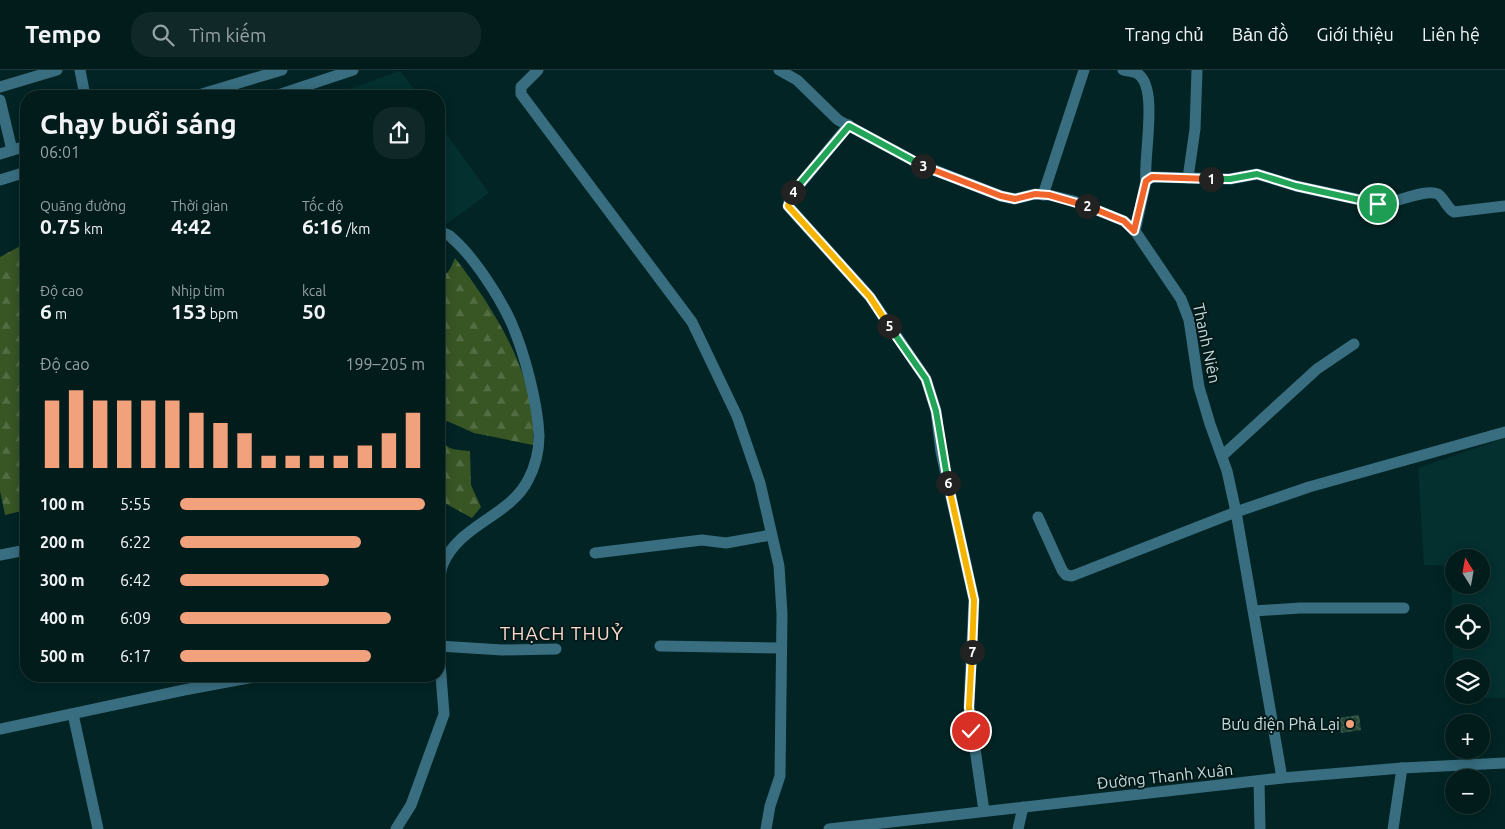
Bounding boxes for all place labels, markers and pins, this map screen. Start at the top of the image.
pin: 3 [910,154,936,178]
pin: 1 [1198,166,1224,192]
pin: 4 [780,180,806,204]
pin [1357,183,1399,225]
pin: 2 [1074,194,1100,218]
pin: 5 [876,314,902,338]
pin: 6 [936,470,960,496]
pin: 7 [960,640,984,664]
pin [950,710,992,752]
place label: Bưu điện Phả Lại [1221,715,1340,733]
marker: Bưu điện Phả Lại [1344,718,1356,730]

